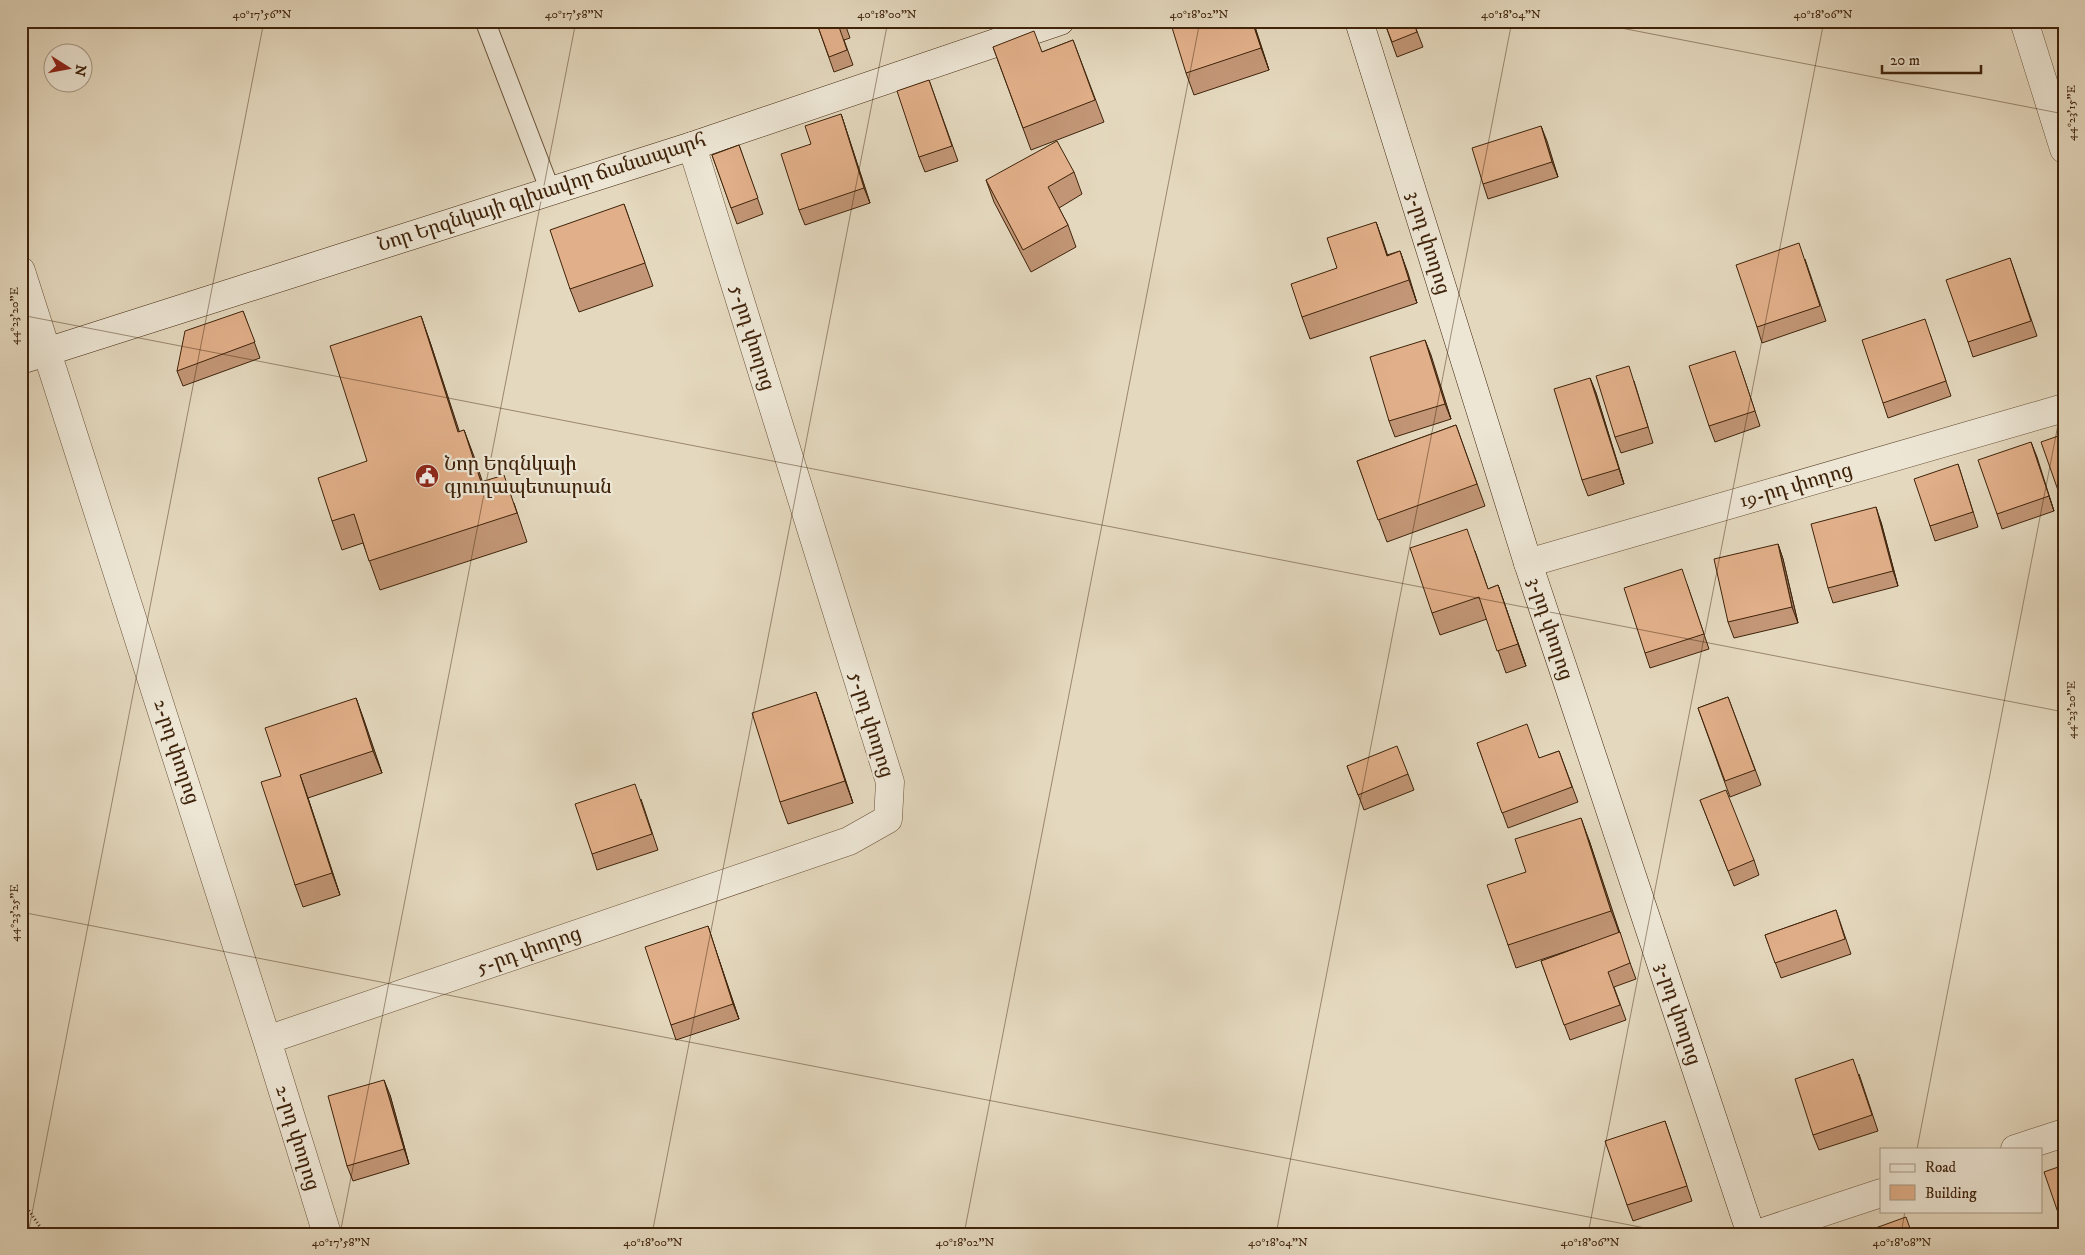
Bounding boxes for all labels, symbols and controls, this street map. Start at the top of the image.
text: 40°17'56"N [232,7,292,22]
text: 40°17'58"N [545,7,604,22]
text: 40°18'00"N [857,7,917,22]
text: 40°18'02"N [1170,7,1229,22]
text: 40°18'04"N [1481,7,1541,22]
text: 40°18'06"N [1793,7,1853,22]
north arrow [42,42,92,92]
scale bar [1882,42,1981,74]
text: 20 m [1890,51,1920,70]
text: N [70,63,90,78]
text: 44°23'15"E [2064,85,2079,141]
street label: Նոր Երզնկայի գլխավոր ճանապարհ [375,128,709,258]
street label: 3-րդ փողոց [1400,188,1456,298]
street label: 5-րդ փողոց [724,282,780,394]
text: 44°23'20"E [7,287,22,345]
place label: Նոր Երզնկայի գյուղապետարան [444,452,612,500]
street label: 19-րդ փողոց [1737,458,1855,514]
public building icon: Նոր Երզնկայի գյուղապետարան [414,463,440,489]
street label: 3-րդ փողոց [1522,574,1578,684]
street label: 5-րդ փողոց [843,669,899,781]
text: 44°23'20"E [2064,681,2079,739]
street label: 2-րդ փողոց [147,696,205,808]
text: 44°23'25"E [7,884,22,942]
street label: 5-րդ փողոց [473,921,585,981]
street label: 3-րդ փողոց [1650,959,1706,1069]
street label: 2-րդ փողոց [269,1082,325,1194]
legend [1880,1148,2042,1212]
text: Road [1925,1158,1957,1177]
text: Building [1925,1184,1977,1203]
text: 40°17'58"N [312,1235,371,1250]
text: 40°18'00"N [623,1235,683,1250]
text: 40°18'02"N [936,1235,995,1250]
text: 40°18'04"N [1248,1235,1308,1250]
text: 40°18'06"N [1560,1235,1620,1250]
text: 40°18'08"N [1873,1235,1932,1250]

